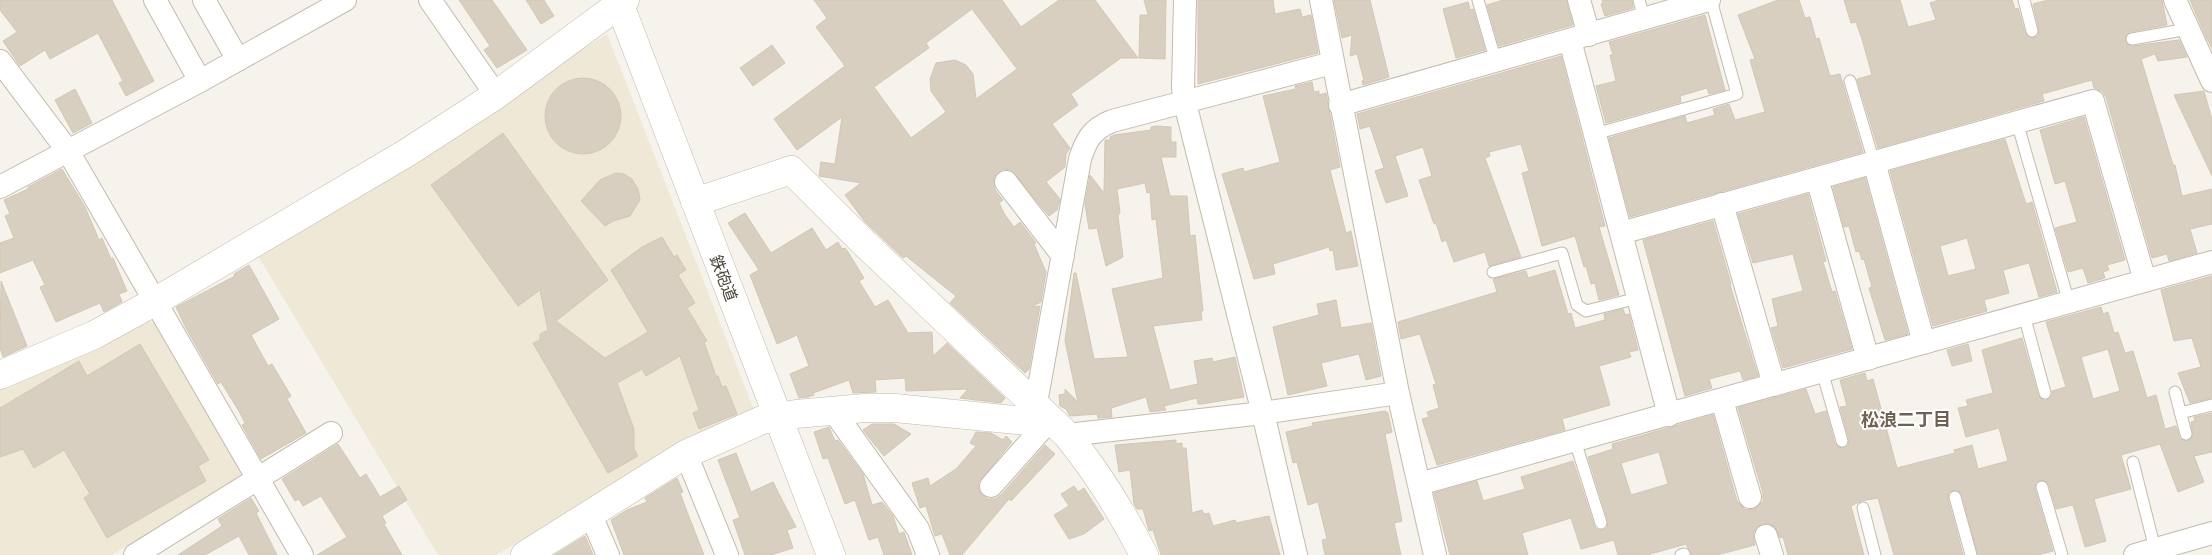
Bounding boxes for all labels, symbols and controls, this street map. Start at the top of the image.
street label: 鉄砲道 [706,252,742,304]
district label: 松浪二丁目 [1861,408,1951,431]

